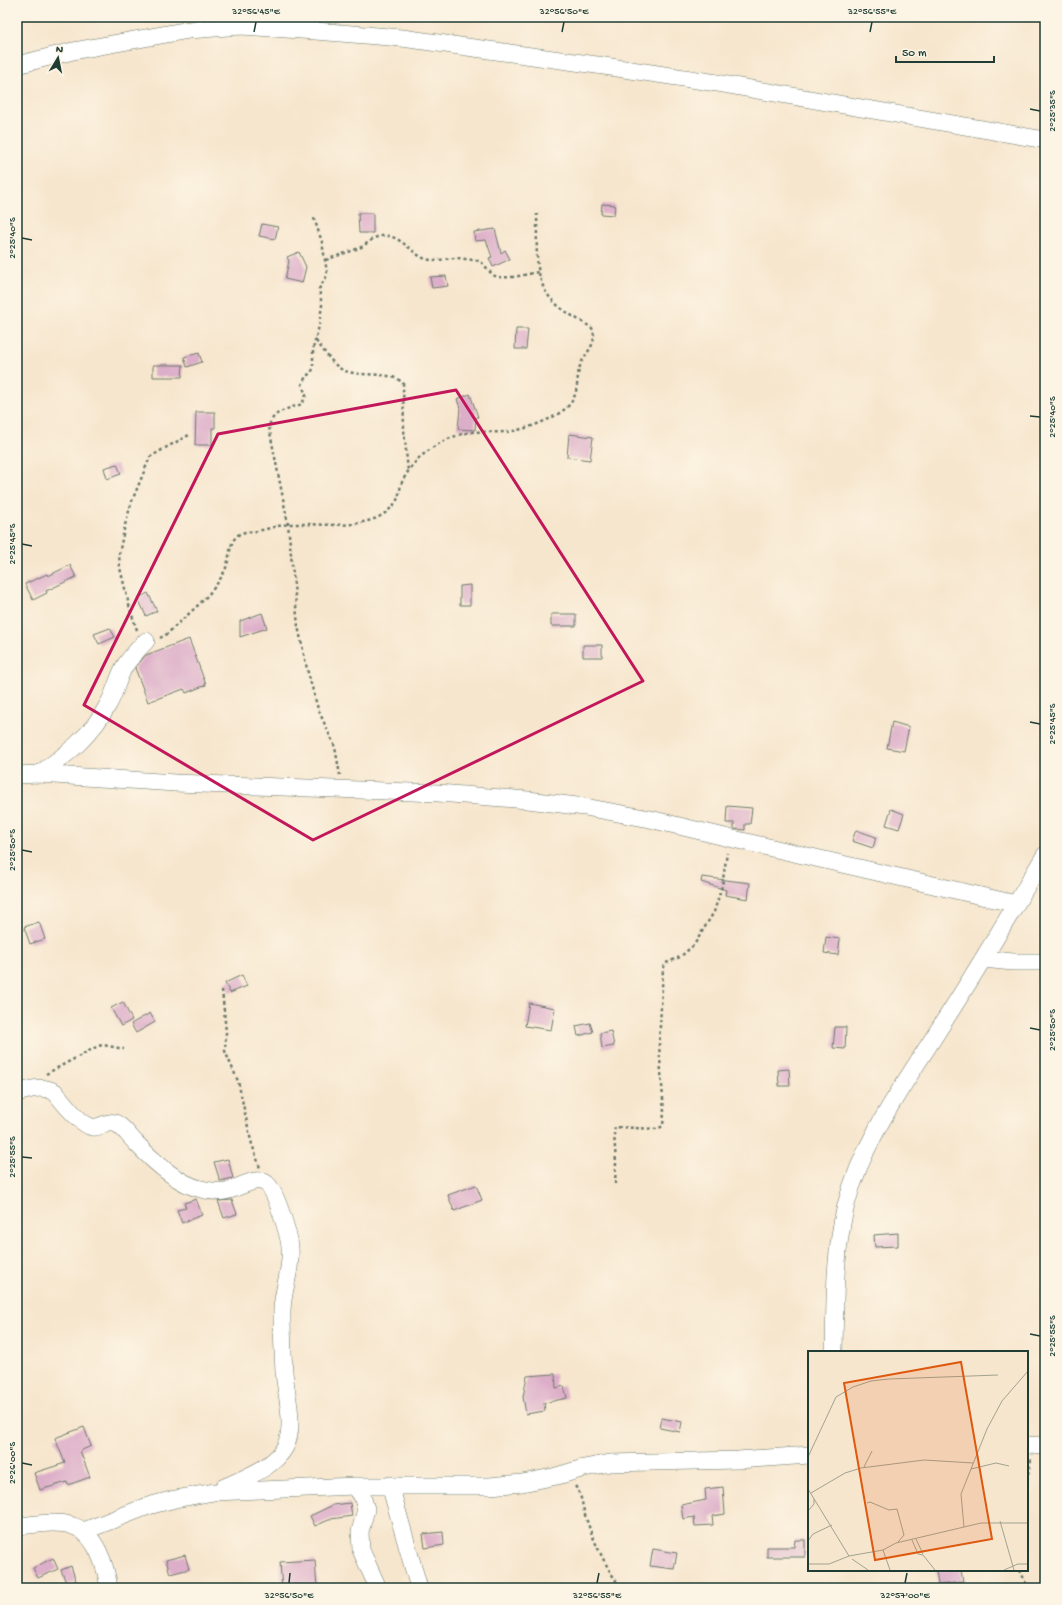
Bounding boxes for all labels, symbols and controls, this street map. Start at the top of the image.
text: 32°56'45"E [231,6,281,18]
text: 32°56'50"E [539,6,589,18]
text: 32°56'55"E [847,6,897,18]
north arrow [38,38,78,78]
scale bar [896,38,994,64]
text: N [55,44,64,57]
text: 50 m [902,47,927,61]
text: 2°25'35"S [1047,90,1059,132]
text: 2°25'40"S [7,217,19,259]
text: 2°25'40"S [1047,396,1059,438]
text: 2°25'45"S [7,523,19,564]
text: 2°25'45"S [1047,703,1059,744]
text: 2°25'50"S [7,829,19,871]
text: 2°25'50"S [1047,1009,1059,1051]
text: 2°25'55"S [7,1136,19,1178]
text: 2°25'55"S [1047,1315,1059,1357]
inset map [808,1351,1028,1571]
text: 2°26'00"S [7,1442,19,1484]
text: 32°56'50"E [264,1590,314,1602]
text: 32°56'55"E [572,1590,622,1602]
text: 32°57'00"E [879,1590,930,1602]

